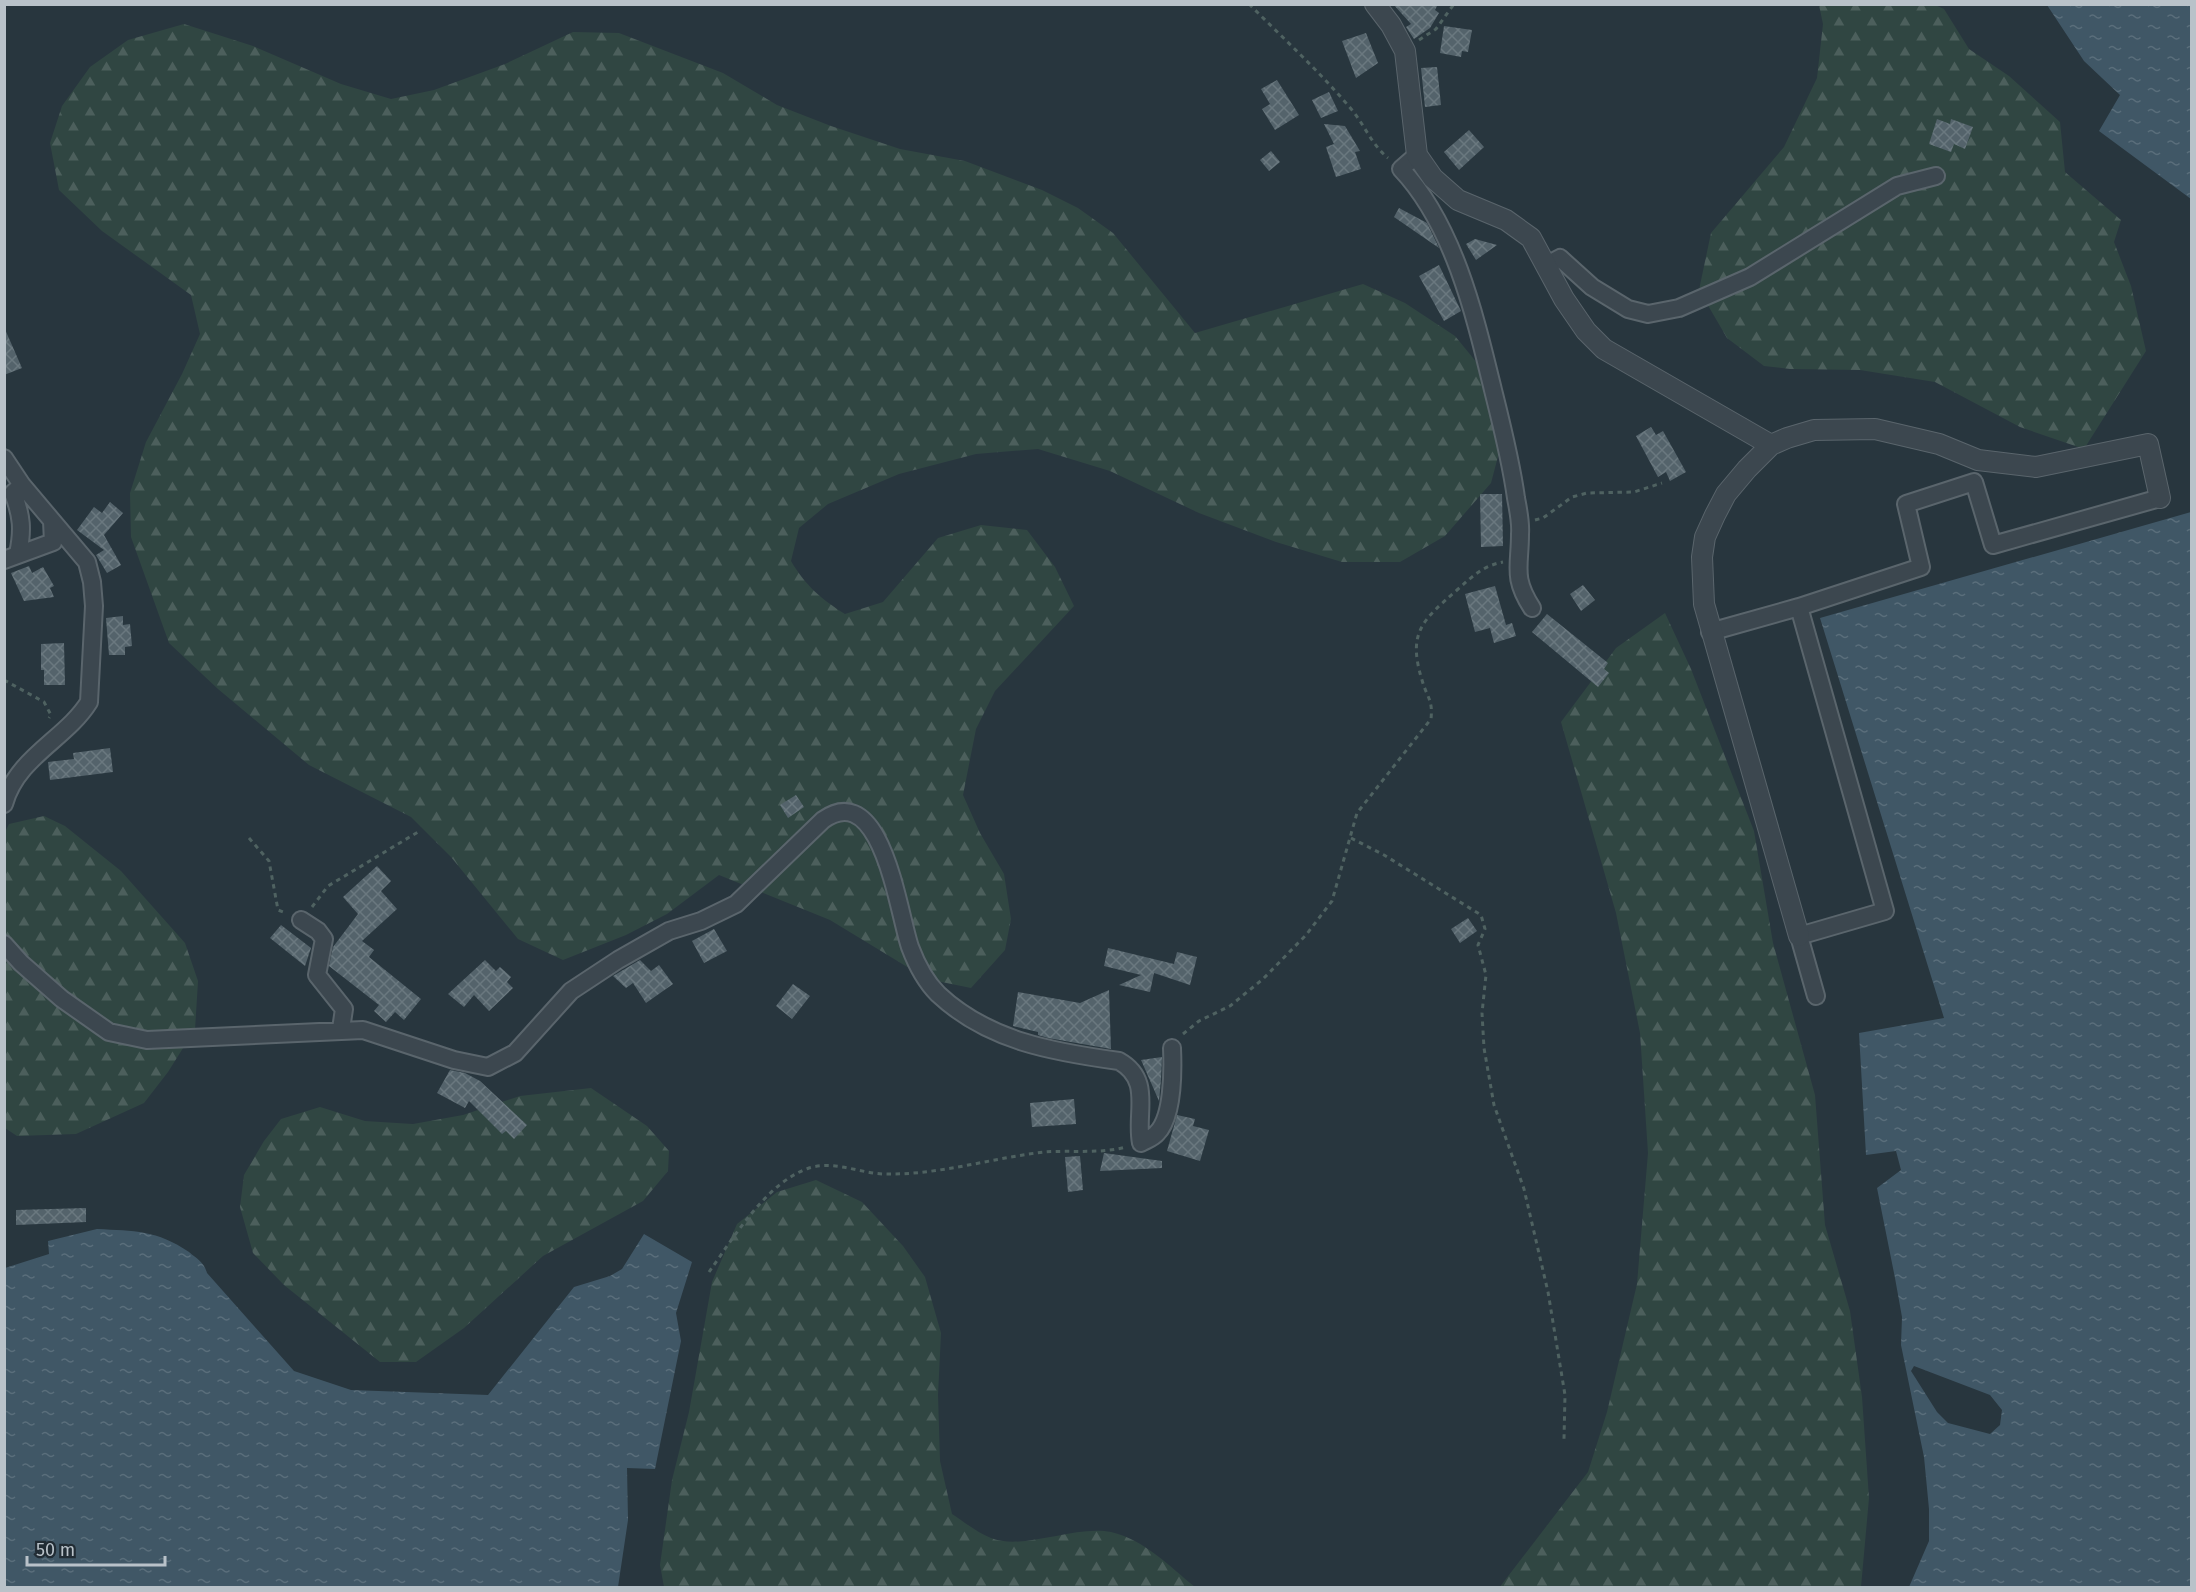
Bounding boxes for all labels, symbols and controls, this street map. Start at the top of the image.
scale bar [27,1529,165,1567]
text: 50 m [36,1539,75,1561]

